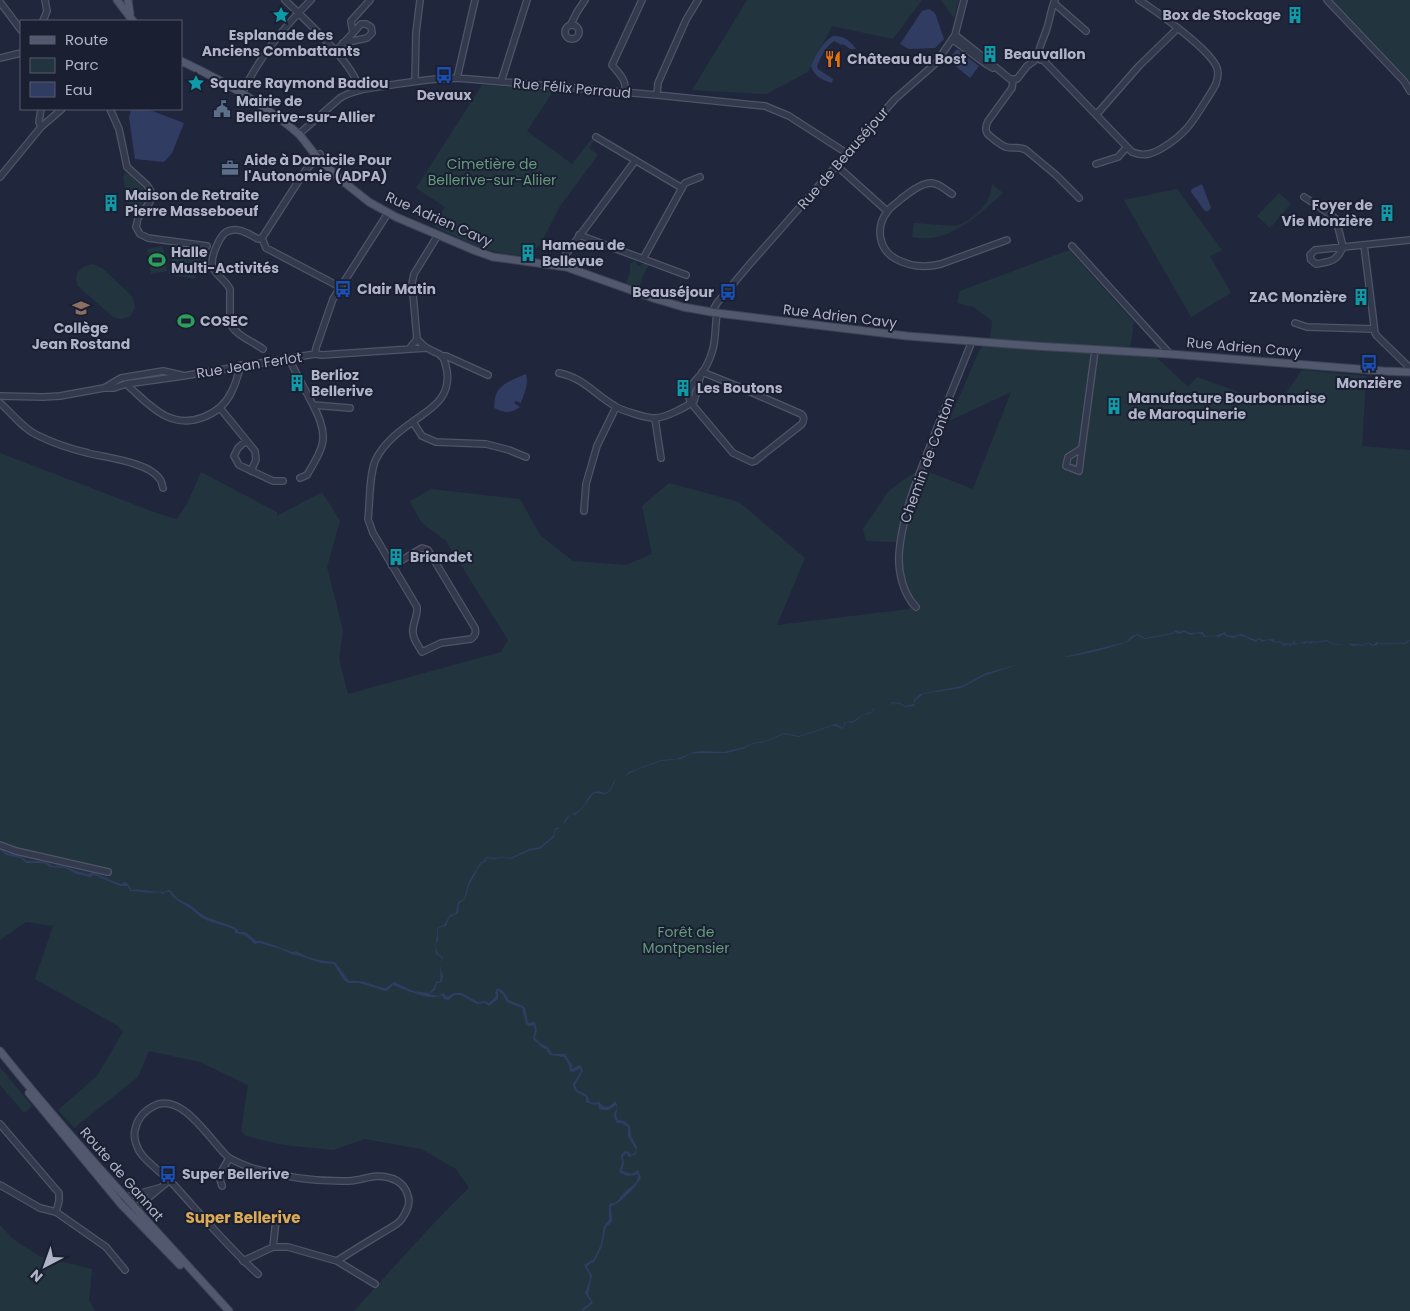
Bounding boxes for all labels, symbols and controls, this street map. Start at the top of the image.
place icon: Esplanade des Anciens Combattants [271,5,291,25]
place label: Box de Stockage [1163,5,1281,25]
building icon: Box de Stockage [1285,5,1305,25]
legend [20,20,182,110]
place label: Esplanade des Anciens Combattants [202,25,360,61]
text: Route [65,29,108,50]
building icon: Beauvallon [980,44,1000,64]
place label: Beauvallon [1004,44,1086,64]
restaurant icon: Château du Bost [823,49,843,69]
place label: Château du Bost [847,49,967,69]
text: Parc [65,54,99,75]
bus stop icon: Devaux [434,65,454,85]
place icon: Square Raymond Badiou [186,73,206,93]
place label: Square Raymond Badiou [210,73,389,93]
street label: Rue Félix Perraud [512,73,632,103]
text: Eau [65,79,92,100]
place label: Devaux [417,85,472,105]
place label: Mairie de Bellerive-sur-Allier [236,91,375,127]
public building icon: Mairie de Bellerive-sur-Allier [212,99,232,119]
street label: Rue de Beauséjour [793,102,893,214]
place label: Aide à Domicile Pour l'Autonomie (ADPA) [244,150,391,186]
park label: Cimetière de Bellerive-sur-Aliier [428,154,556,190]
office icon: Aide à Domicile Pour l'Autonomie (ADPA) [220,158,240,178]
place label: Maison de Retraite Pierre Masseboeuf [125,185,259,221]
street label: Rue Adrien Cavy [382,187,496,252]
building icon: Maison de Retraite Pierre Masseboeuf [101,193,121,213]
place label: Foyer de Vie Monzière [1282,195,1373,231]
building icon: Foyer de Vie Monzière [1377,203,1397,223]
place label: Hameau de Bellevue [542,235,626,271]
place label: Halle Multi-Activités [171,242,279,278]
building icon: Hameau de Bellevue [518,243,538,263]
sports icon: Halle Multi-Activités [147,250,167,270]
bus stop icon: Clair Matin [333,279,353,299]
place label: Clair Matin [357,279,436,299]
place label: Beauséjour [632,282,714,302]
bus stop icon: Beauséjour [718,282,738,302]
place label: ZAC Monzière [1249,287,1347,307]
building icon: ZAC Monzière [1351,287,1371,307]
school or university icon: Collège Jean Rostand [71,298,91,318]
street label: Rue Adrien Cavy [782,299,898,333]
sports icon: COSEC [176,311,196,331]
place label: COSEC [200,311,249,331]
place label: Collège Jean Rostand [32,318,130,354]
street label: Rue Adrien Cavy [1186,332,1302,362]
street label: Rue Jean Ferlot [195,347,303,383]
bus stop icon: Monzière [1359,353,1379,373]
place label: Berlioz Bellerive [311,365,374,401]
building icon: Berlioz Bellerive [287,373,307,393]
place label: Monzière [1336,373,1402,393]
building icon: Les Boutons [673,378,693,398]
place label: Les Boutons [697,378,783,398]
place label: Manufacture Bourbonnaise de Maroquinerie [1128,388,1326,424]
street label: Chemin de Conton [895,394,959,526]
building icon: Manufacture Bourbonnaise de Maroquinerie [1104,396,1124,416]
building icon: Briandet [386,547,406,567]
place label: Briandet [410,547,472,567]
park label: Forêt de Montpensier [643,922,729,958]
street label: Route de Gannat [76,1123,168,1225]
bus stop icon: Super Bellerive [158,1164,178,1184]
place label: Super Bellerive [182,1164,290,1184]
district label: Super Bellerive [185,1207,301,1228]
north arrow [20,1241,70,1291]
text: N [26,1265,47,1287]

